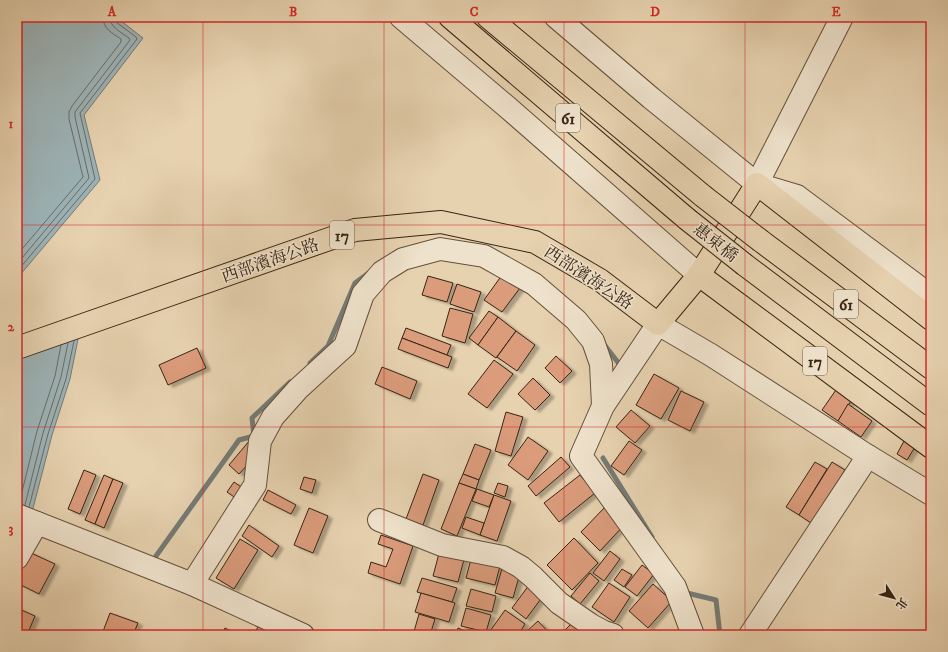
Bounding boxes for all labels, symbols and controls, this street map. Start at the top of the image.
text: A [107,4,117,20]
text: B [289,4,297,20]
text: C [470,4,479,20]
text: D [650,4,660,20]
text: E [831,4,841,20]
road number: 61 [556,104,580,132]
text: 1 [9,116,14,132]
street label: 惠東橋 [689,218,742,267]
road number: 17 [330,221,354,249]
street label: 西部濱海公路 [219,234,322,288]
street label: 西部濱海公路 [540,241,637,315]
road number: 61 [834,290,858,318]
text: 2 [8,319,15,335]
road number: 17 [803,347,827,375]
text: 3 [9,521,14,537]
north arrow [874,578,914,618]
text: 北 [892,595,910,612]

